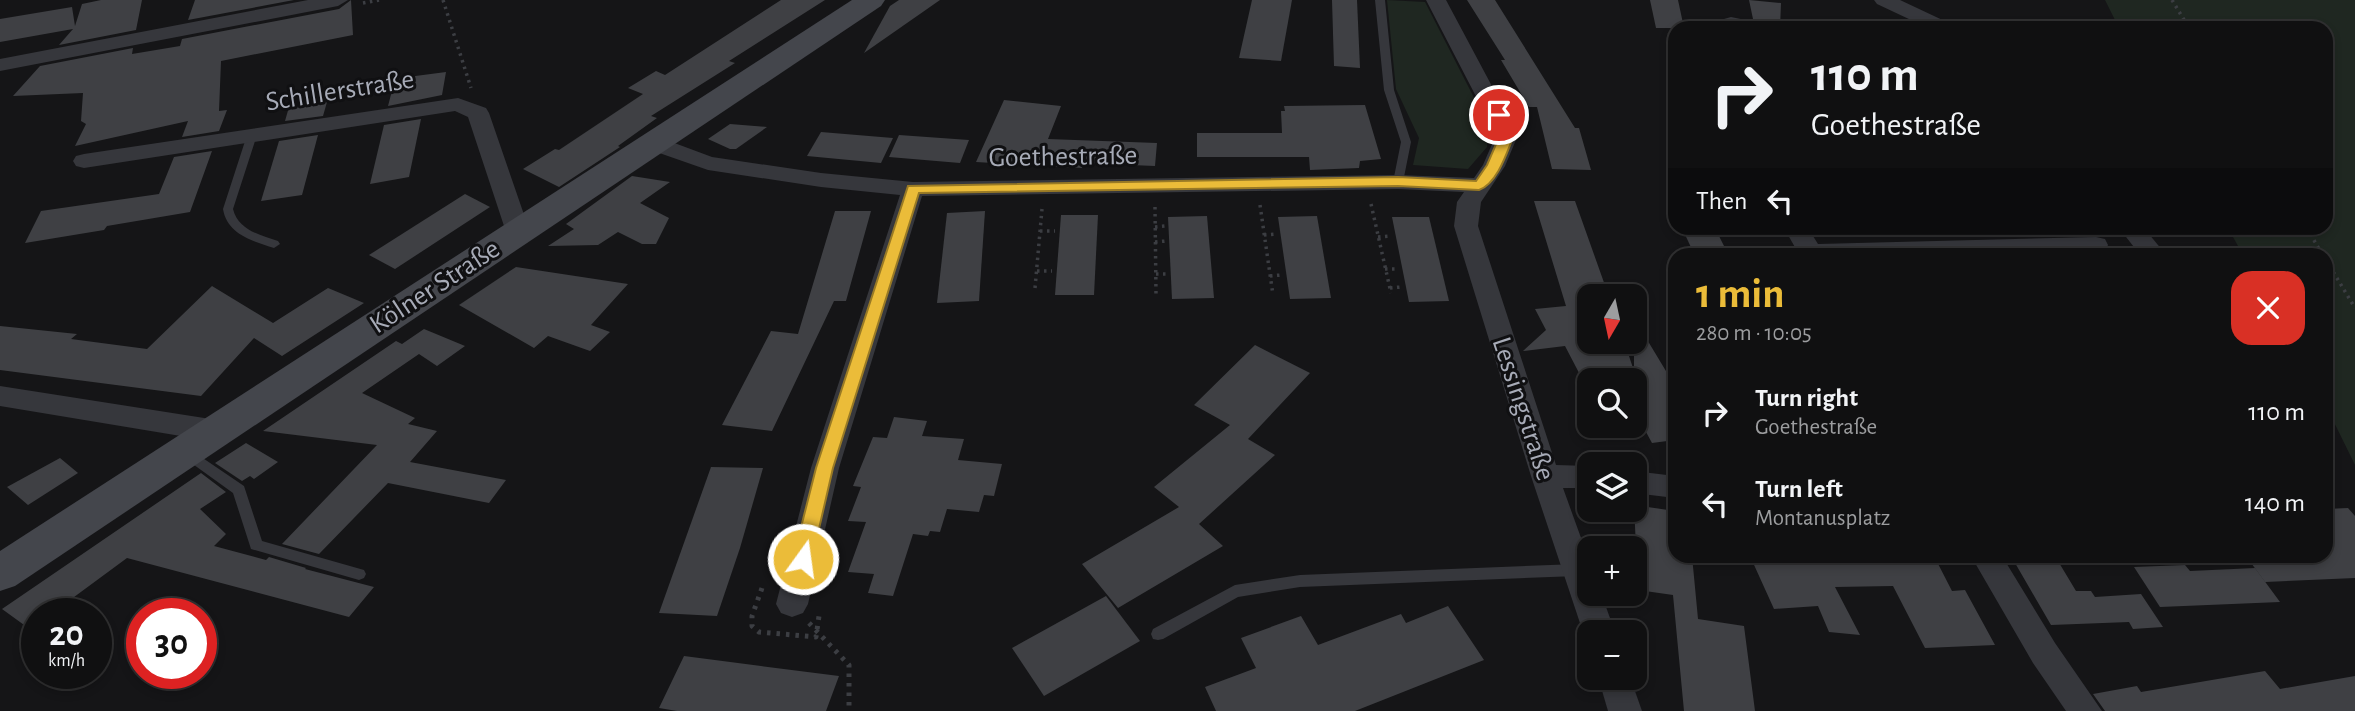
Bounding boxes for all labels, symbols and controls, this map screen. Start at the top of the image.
icon: right [1696,49,1787,140]
text: 110 m [1811,51,1919,100]
street label: Schillerstraße [264,65,416,117]
pin [1469,85,1529,145]
icon: arrive [1480,96,1518,134]
text: Goethestraße [1811,109,1981,141]
street label: Goethestraße [988,142,1138,172]
icon: left [1761,182,1799,220]
text: Then [1696,188,1747,214]
street label: Kölner Straße [365,235,505,339]
button: close [2231,271,2305,345]
text: 1 min [1696,273,1785,315]
north arrow [1577,284,1647,354]
map controls [1577,284,1647,690]
text: 280 m · 10:05 [1696,322,1812,345]
street label: Lessingstraße [1487,334,1559,484]
button: search [1577,368,1647,438]
text: Turn right [1755,385,1858,411]
icon: right [1696,394,1734,432]
text: 110 m [2248,399,2305,425]
text: Goethestraße [1755,416,1877,439]
button: layers [1577,452,1647,522]
text: Turn left [1755,476,1843,502]
icon: left [1696,485,1734,523]
text: 140 m [2245,490,2305,516]
text: Montanusplatz [1755,507,1890,530]
position arrow [766,522,840,596]
button: + [1577,536,1647,606]
speed limit sign: 30 [126,598,217,689]
text: 20 [49,617,84,652]
button: − [1577,620,1647,690]
text: km/h [48,652,85,670]

